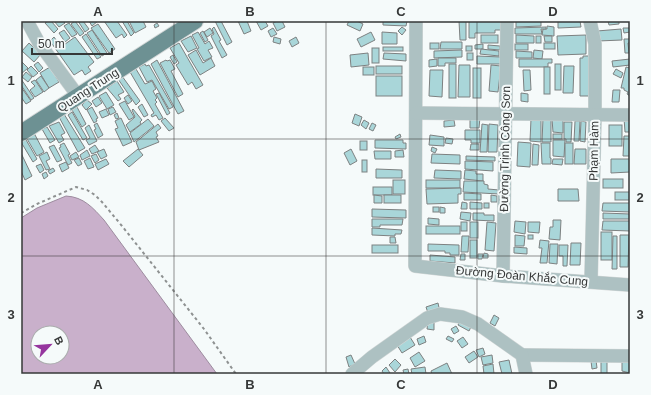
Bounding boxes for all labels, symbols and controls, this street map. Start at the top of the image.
text: A [93,4,103,19]
text: B [245,4,255,19]
text: C [396,4,406,19]
text: D [548,4,558,19]
scale bar [32,30,112,56]
text: 50 m [38,37,65,51]
street label: Quang Trung [55,65,121,115]
text: 1 [7,73,15,88]
text: 1 [636,73,644,88]
street label: Đường Trịnh Công Sơn [497,86,513,212]
street label: Phạm Hàm [586,121,602,181]
text: 2 [7,190,15,205]
text: 2 [636,190,644,205]
street label: Đường Đoàn Khắc Cung [455,262,589,289]
text: 3 [7,307,15,322]
text: 3 [636,307,644,322]
north arrow [30,325,70,365]
text: B [52,334,66,347]
text: A [93,377,103,392]
text: B [245,377,255,392]
text: C [396,377,406,392]
text: D [548,377,558,392]

